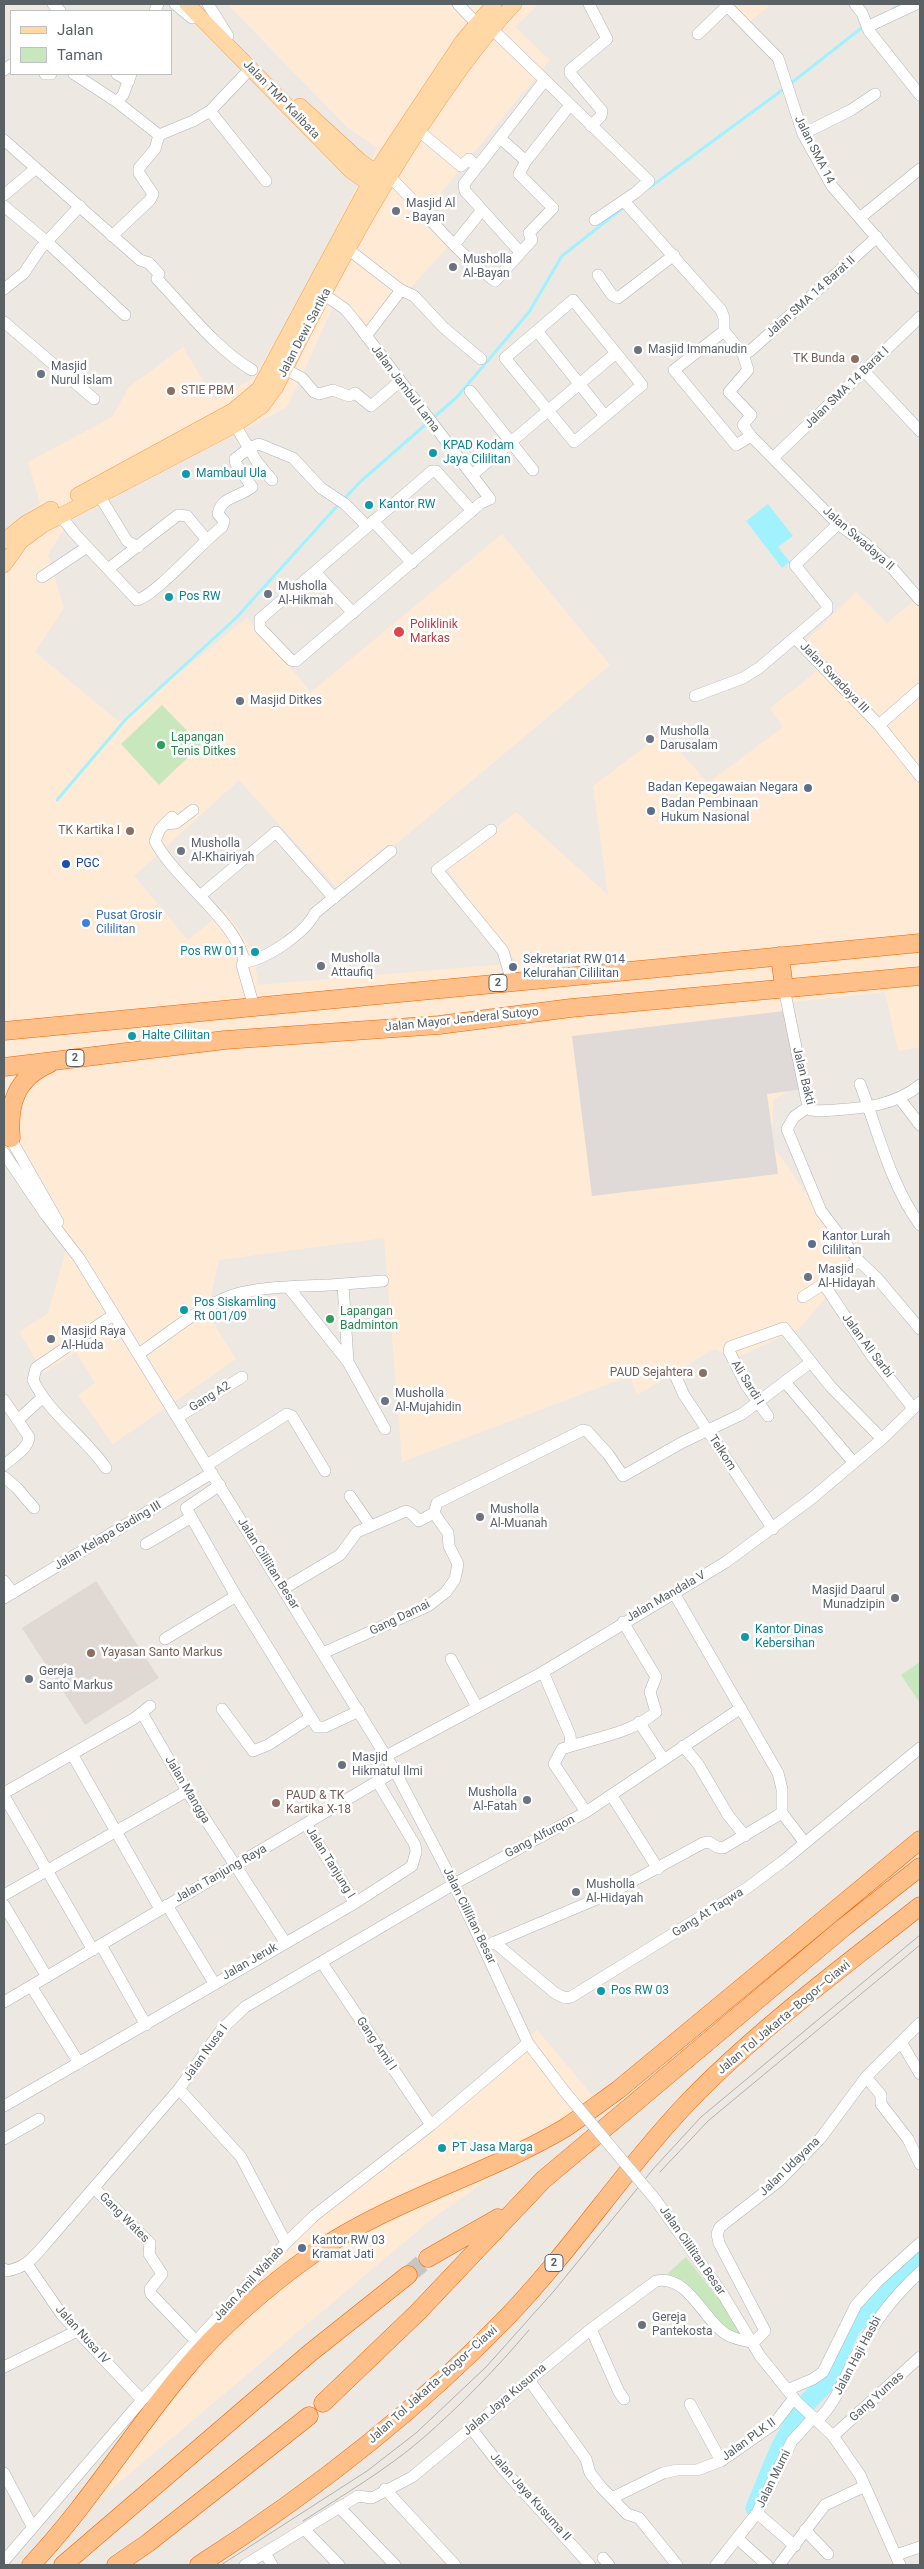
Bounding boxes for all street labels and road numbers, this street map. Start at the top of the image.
street label: Jalan TMP Kalibata [240,58,322,142]
street label: Jalan SMA 14 [791,114,837,186]
street label: Jalan SMA 14 Barat II [763,253,859,341]
street label: Jalan Dewi Sartika [275,286,335,380]
street label: Jalan Jambul Lama [368,343,442,435]
street label: Jalan SMA 14 Barat I [802,344,892,432]
street label: Jalan Swadaya II [819,504,897,574]
street label: Jalan Swadaya III [797,640,871,716]
road number: 2 [489,974,507,991]
street label: Jalan Mayor Jenderal Sutoyo [385,1005,539,1035]
street label: Jalan Bakti [789,1046,817,1106]
road number: 2 [66,1050,84,1066]
street label: Jalan Ali Sarbi [838,1311,896,1381]
street label: Ali Sardi I [728,1358,766,1408]
street label: Gang A2 [187,1379,233,1415]
street label: Telkom [705,1433,739,1473]
street label: Jalan Kelapa Gading III [52,1498,164,1574]
street label: Jalan Cililitan Besar [234,1516,302,1612]
street label: Jalan Mandala V [624,1568,708,1626]
street label: Gang Damai [367,1597,433,1639]
street label: Jalan Mangga [161,1754,213,1826]
street label: Gang Alfurqon [503,1813,577,1861]
street label: Jalan Tanjung I [302,1825,358,1901]
street label: Jalan Tanjung Raya [173,1842,269,1906]
street label: Jalan Cililitan Besar [439,1866,499,1966]
street label: Gang At Taqwa [670,1885,746,1941]
street label: Jalan Jeruk [220,1940,280,1984]
street label: Jalan Tol Jakarta–Bogor–Ciawi [715,1958,853,2078]
street label: Gang Amil I [353,2014,399,2074]
street label: Jalan Nusa I [181,2022,231,2084]
street label: Jalan Udayana [757,2135,823,2199]
street label: Gang Wates [96,2190,152,2246]
street label: Jalan Cililitan Besar [656,2204,728,2298]
street label: Jalan Amil Wahab [211,2244,287,2324]
road number: 2 [545,2254,563,2272]
street label: Jalan Nusa IV [52,2303,112,2367]
street label: Jalan Haji Hasbi [831,2314,885,2398]
street label: Jalan Tol Jakarta–Bogor–Ciawi [365,2323,501,2447]
street label: Jalan Jaya Kusuma [460,2361,550,2439]
street label: Gang Yumas [847,2369,907,2425]
street label: Jalan PLK II [719,2416,779,2464]
street label: Jalan Murni [754,2448,794,2510]
street label: Jalan Jaya Kusuma II [487,2450,573,2544]

